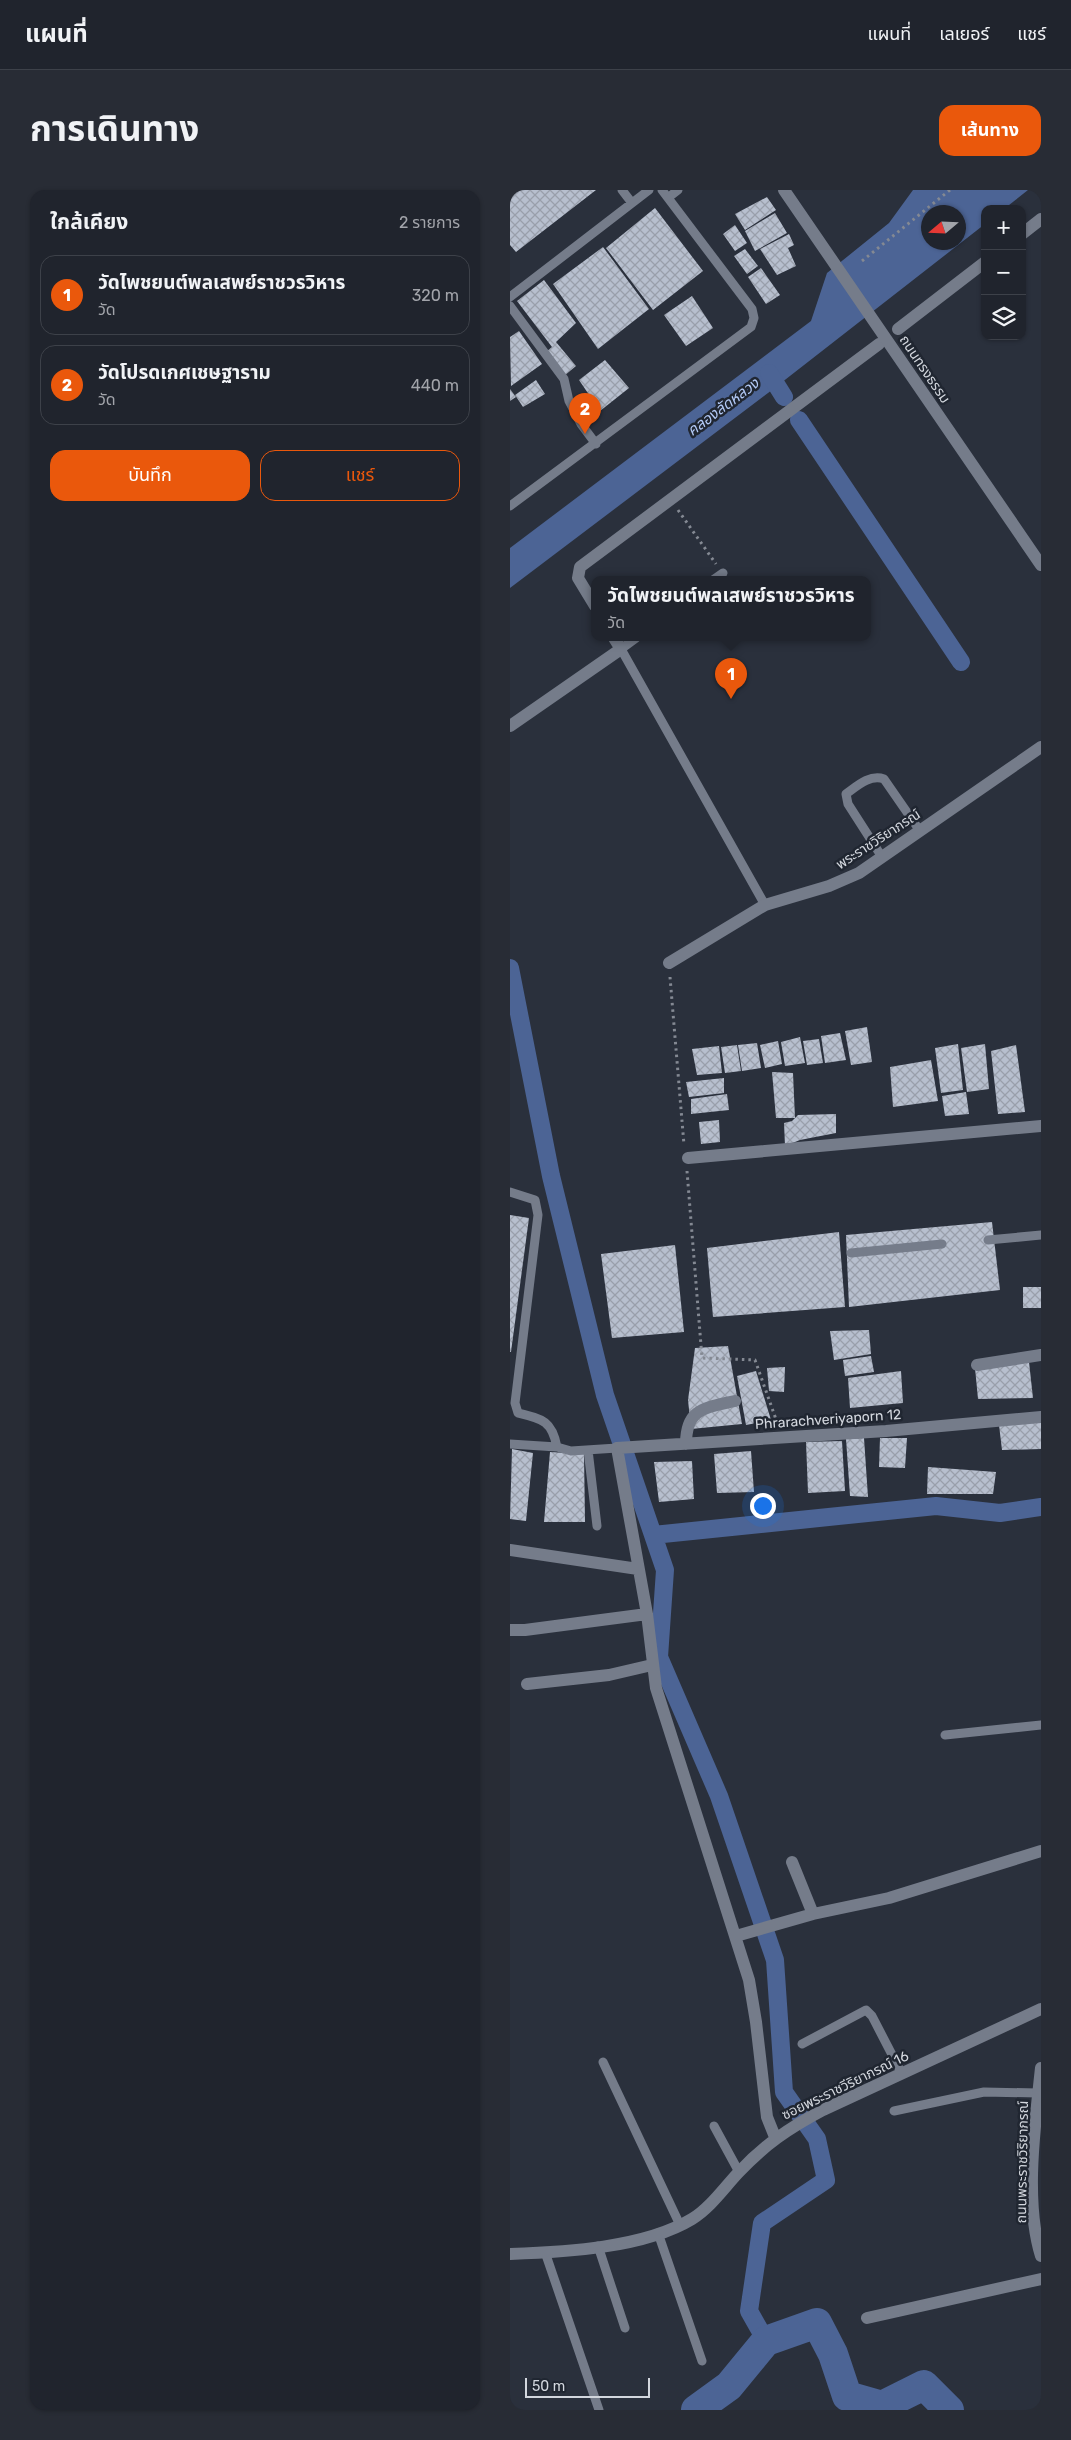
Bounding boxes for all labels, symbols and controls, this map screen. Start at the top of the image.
text: แผนที่ [25,20,88,48]
text: แผนที่ [867,23,911,45]
text: เลเยอร์ [939,23,989,45]
text: แชร์ [1017,23,1046,45]
button: เส้นทาง [939,105,1041,156]
text: การเดินทาง [30,108,199,150]
north arrow [921,205,966,250]
map controls [981,205,1026,340]
button: + [981,205,1026,250]
text: ใกล้เคียง [50,209,128,234]
text: 2 รายการ [399,213,460,232]
button: − [981,250,1026,295]
text: วัดไพชยนต์พลเสพย์ราชวรวิหาร [98,271,345,294]
text: 1 [63,286,71,305]
text: 320 m [412,286,459,305]
button: layers [981,295,1026,340]
text: วัด [98,300,116,319]
street label: ถนนทรงธรรม [896,332,954,407]
text: วัดโปรดเกศเชษฐาราม [98,361,271,384]
water label: คลองลัดหลวง [684,374,763,440]
text: 2 [62,376,72,395]
text: 440 m [411,376,459,395]
text: วัด [98,390,116,409]
pin: 2 [569,393,601,434]
button: บันทึก [50,450,250,501]
button: แชร์ [260,450,460,501]
popup [591,576,871,641]
text: วัดไพชยนต์พลเสพย์ราชวรวิหาร [607,584,855,607]
text: วัด [607,613,625,632]
pin: 1 [715,658,747,699]
street label: พระราชวิริยาภรณ์ [833,806,924,873]
street label: Phrarachveriyaporn 12 [754,1406,902,1433]
your location [750,1493,776,1519]
street label: ซอยพระราชวีริยาภรณ์ 16 [779,2047,912,2124]
street label: ถนนพระราชวิริยาภรณ์ [1013,2100,1032,2224]
scale bar [525,2375,650,2398]
text: 50 m [532,2378,565,2395]

